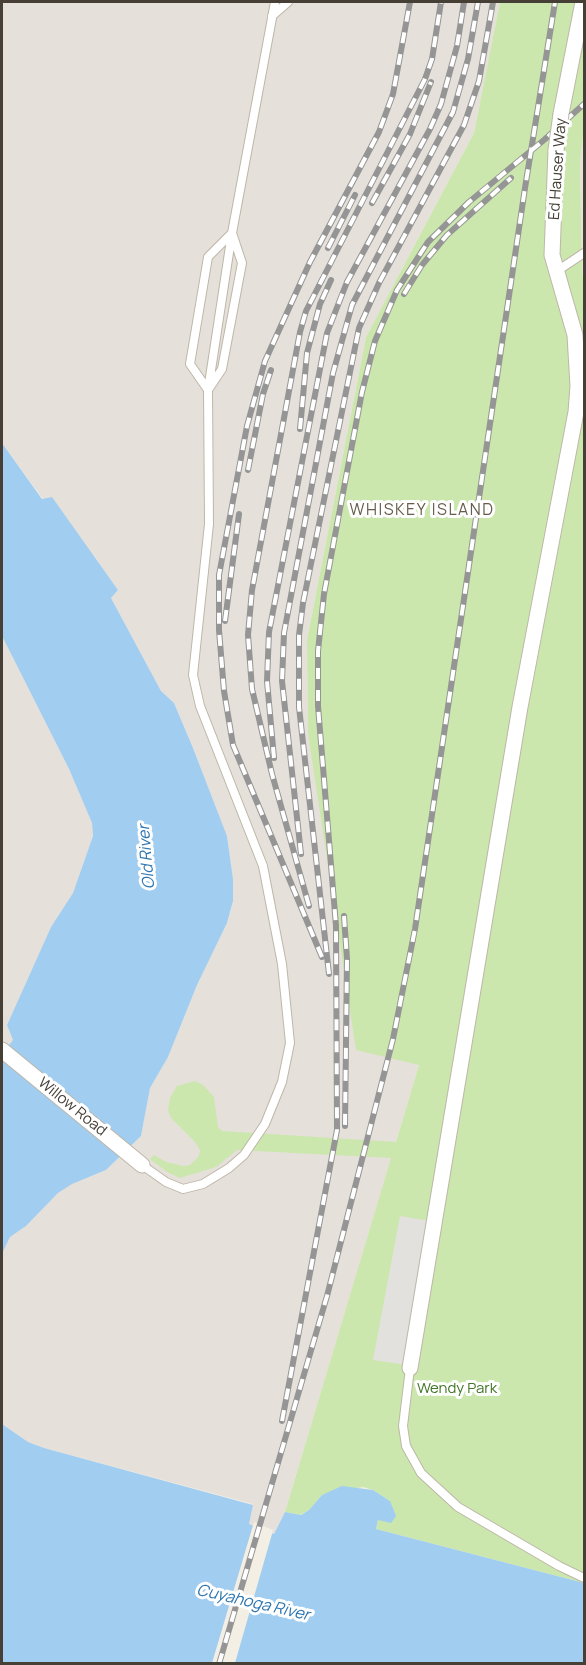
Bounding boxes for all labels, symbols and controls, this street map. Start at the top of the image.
street label: Ed Hauser Way [545,117,571,221]
district label: WHISKEY ISLAND [350,501,494,521]
water label: Old River [135,824,159,890]
street label: Willow Road [34,1074,110,1140]
park label: Wendy Park [417,1380,497,1398]
water label: Cuyahoga River [195,1581,311,1625]

